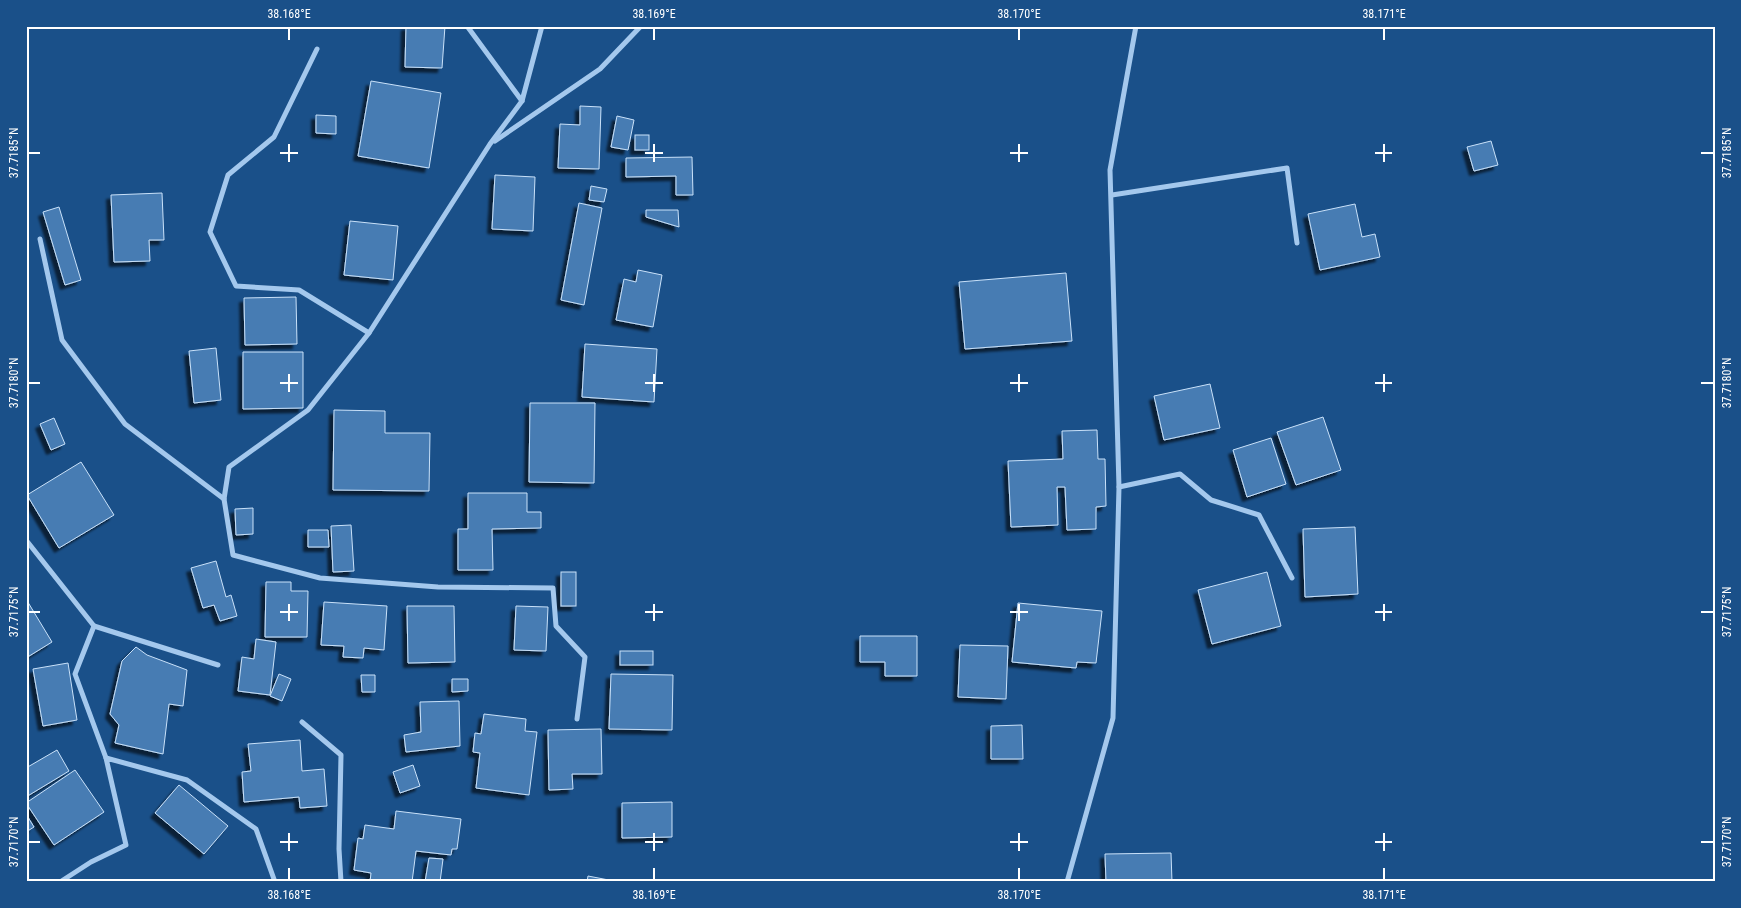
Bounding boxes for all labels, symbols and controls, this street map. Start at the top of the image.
text: 38.168°E [267,7,311,21]
text: 38.169°E [632,7,676,21]
text: 38.170°E [997,7,1041,21]
text: 38.171°E [1362,7,1406,21]
text: 37.7185°N [7,128,21,178]
text: 37.7185°N [1720,128,1734,178]
text: 37.7180°N [7,358,21,408]
text: 37.7180°N [1720,358,1734,408]
text: 37.7175°N [7,587,21,637]
text: 37.7175°N [1720,587,1734,637]
text: 37.7170°N [7,817,21,867]
text: 37.7170°N [1720,817,1734,867]
text: 38.168°E [267,888,311,902]
text: 38.169°E [632,888,676,902]
text: 38.170°E [997,888,1041,902]
text: 38.171°E [1362,888,1406,902]

